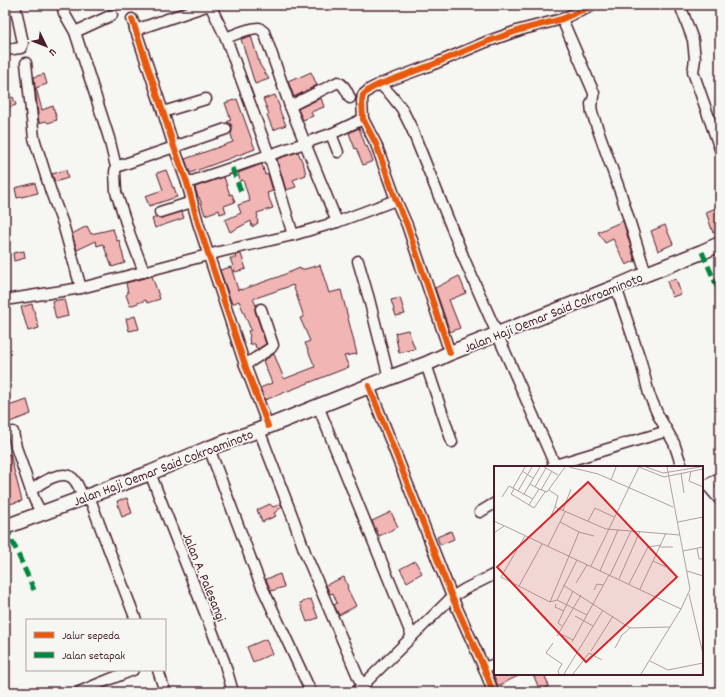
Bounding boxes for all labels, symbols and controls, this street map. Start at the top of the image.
north arrow [26,26,66,66]
text: U [44,44,60,59]
street label: Jalan Haji Oemar Said Cokroaminoto [461,269,646,359]
street label: Jalan Haji Oemar Said Cokroaminoto [71,425,257,513]
inset map [494,466,703,675]
street label: Jalan A. Palesangi [176,530,230,626]
legend [26,619,166,671]
text: Jalur sepeda [62,628,120,645]
text: Jalan setapak [62,648,125,665]

